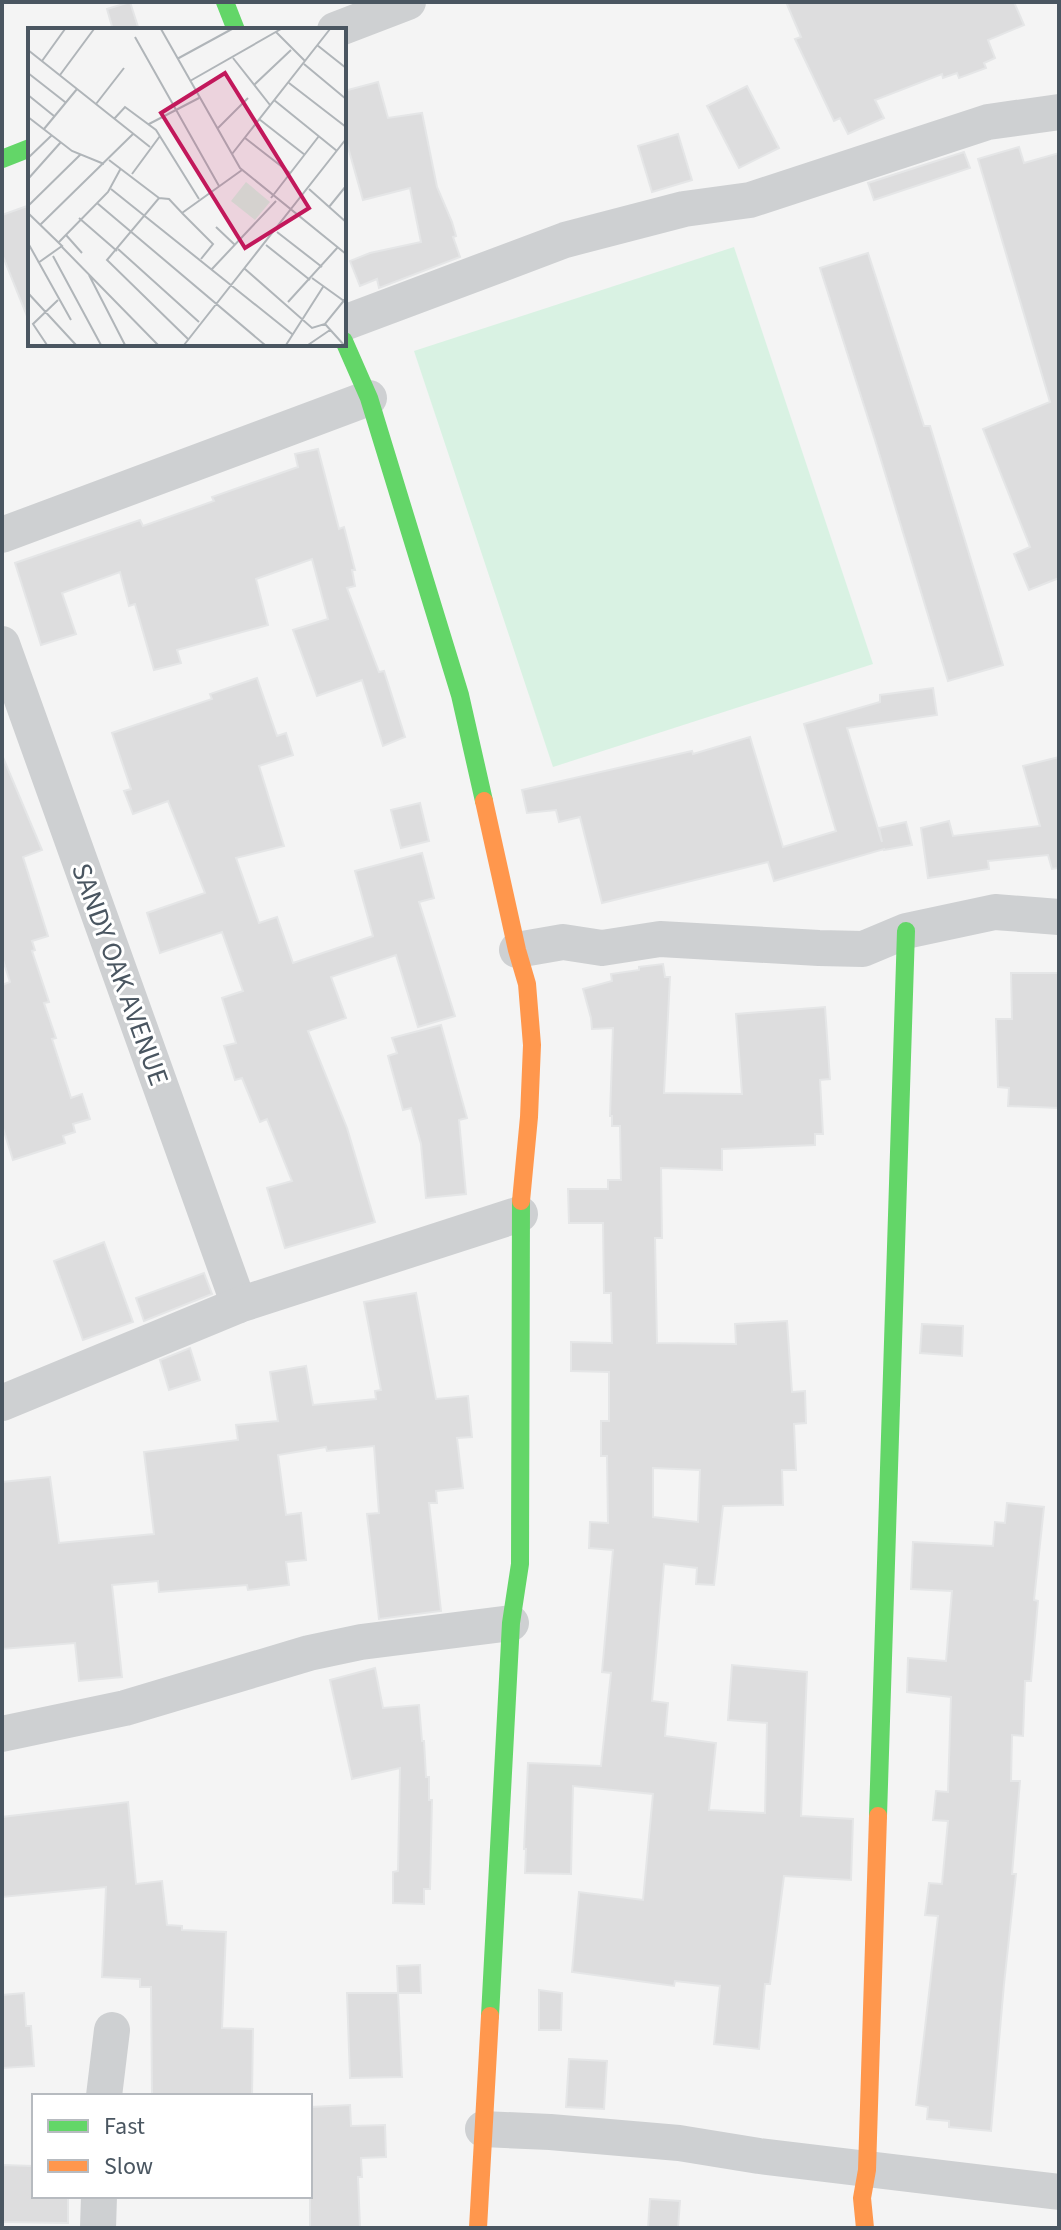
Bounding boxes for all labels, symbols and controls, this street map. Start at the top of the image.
inset map [28,28,346,346]
street label: SANDY OAK AVENUE [61,857,179,1091]
legend [32,2094,312,2198]
text: Fast [104,2109,145,2144]
text: Slow [104,2149,153,2184]

